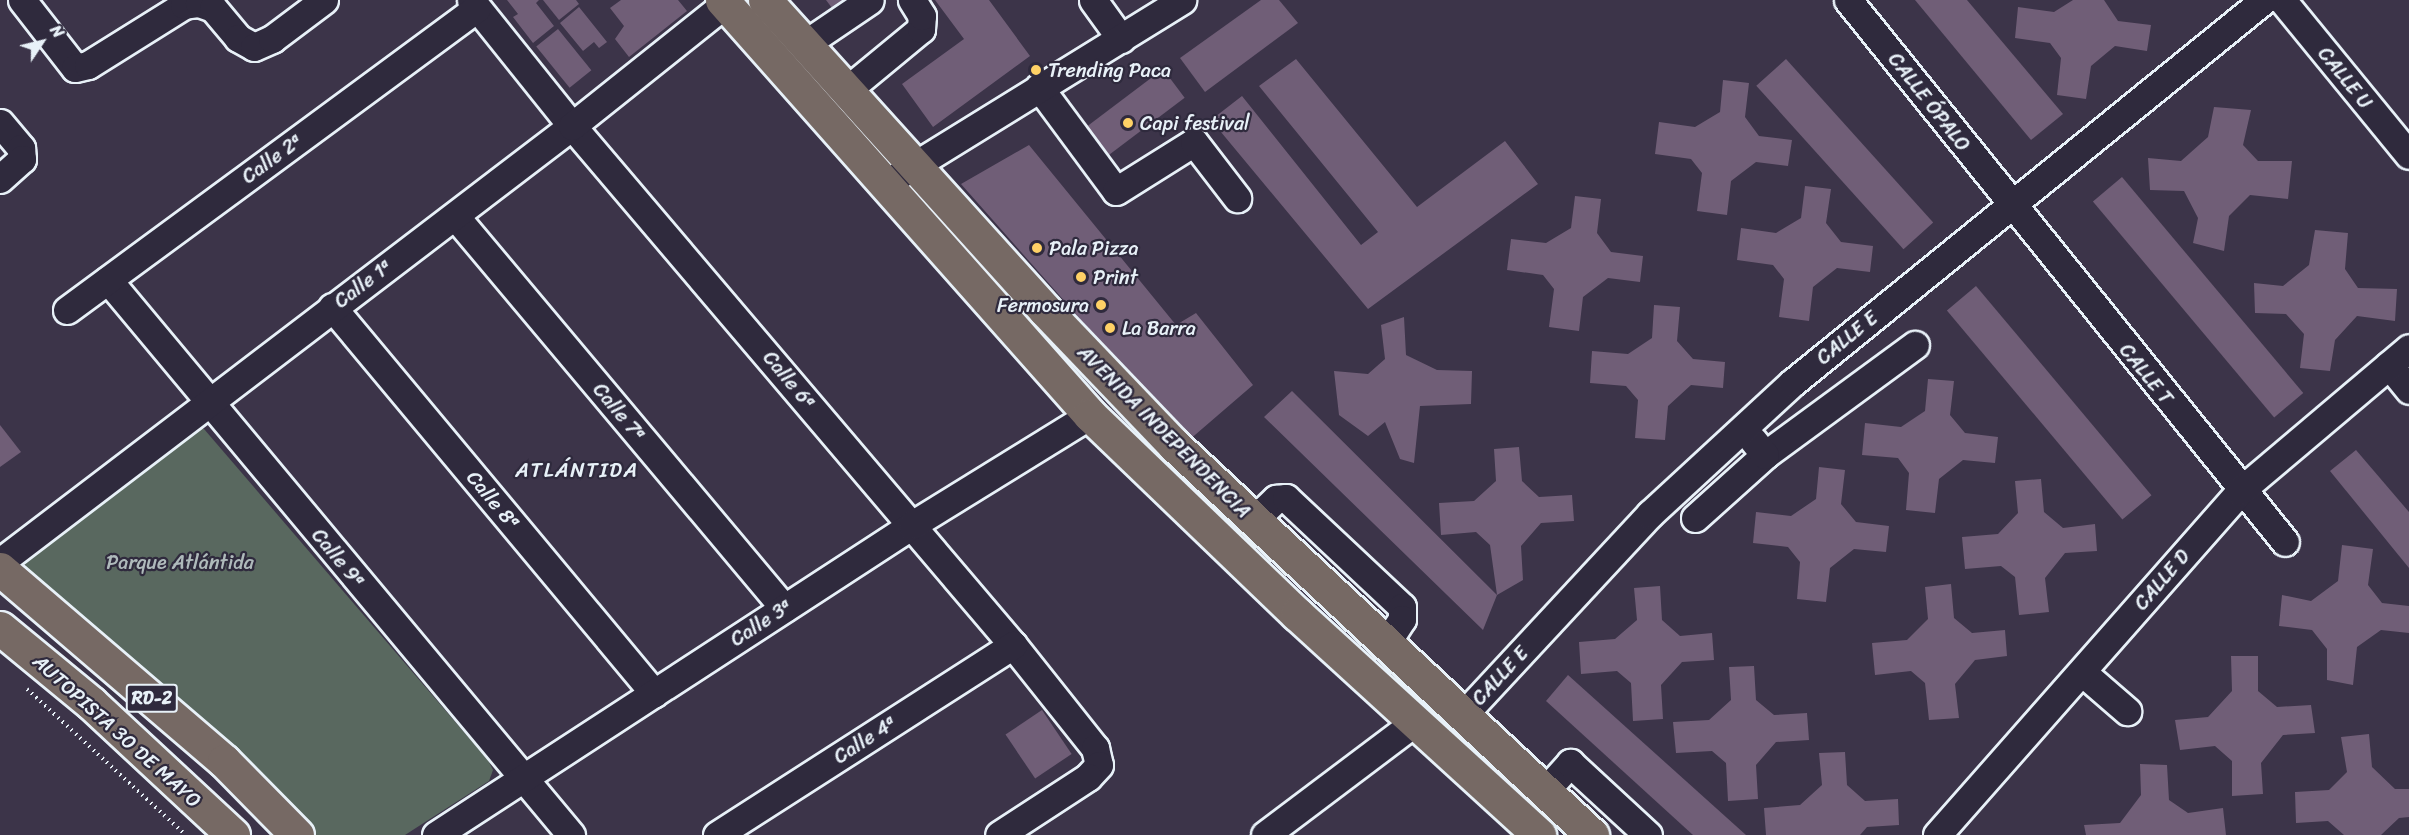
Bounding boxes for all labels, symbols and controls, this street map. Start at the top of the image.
north arrow [12,12,72,72]
text: N [42,19,72,44]
street label: CALLE U [2313,42,2377,114]
street label: CALLE ÓPALO [1883,48,1975,156]
place label: Trending Paca [1048,58,1171,82]
marker: Trending Paca [1029,63,1043,77]
place label: Capi festival [1140,111,1251,135]
marker: Capi festival [1121,116,1135,130]
street label: Calle 2ª [237,129,307,189]
place label: Pala Pizza [1049,236,1139,260]
marker: Pala Pizza [1030,241,1044,255]
street label: Calle 1ª [330,255,396,313]
place label: Print [1093,265,1138,289]
marker: Print [1074,270,1088,284]
place label: Fermosura [997,293,1089,317]
marker: Fermosura [1094,298,1108,312]
street label: CALLE E [1812,306,1882,370]
place label: La Barra [1122,316,1196,340]
marker: La Barra [1103,321,1117,335]
street label: CALLE T [2114,339,2178,409]
street label: AVENIDA INDEPENDENCIA [1072,340,1256,524]
street label: Calle 6ª [758,346,820,414]
street label: Calle 7ª [588,378,650,446]
district label: ATLÁNTIDA [516,457,638,483]
street label: Calle 8ª [462,466,524,534]
street label: Calle 9ª [306,524,370,592]
street label: CALLE D [2129,545,2195,615]
park label: Parque Atlántida [106,550,254,574]
street label: Calle 3ª [726,594,796,652]
street label: CALLE E [1467,642,1533,710]
street label: AUTOPISTA 30 DE MAYO [28,649,206,813]
road number: RD-2 [125,683,179,713]
street label: Calle 4ª [829,711,901,769]

